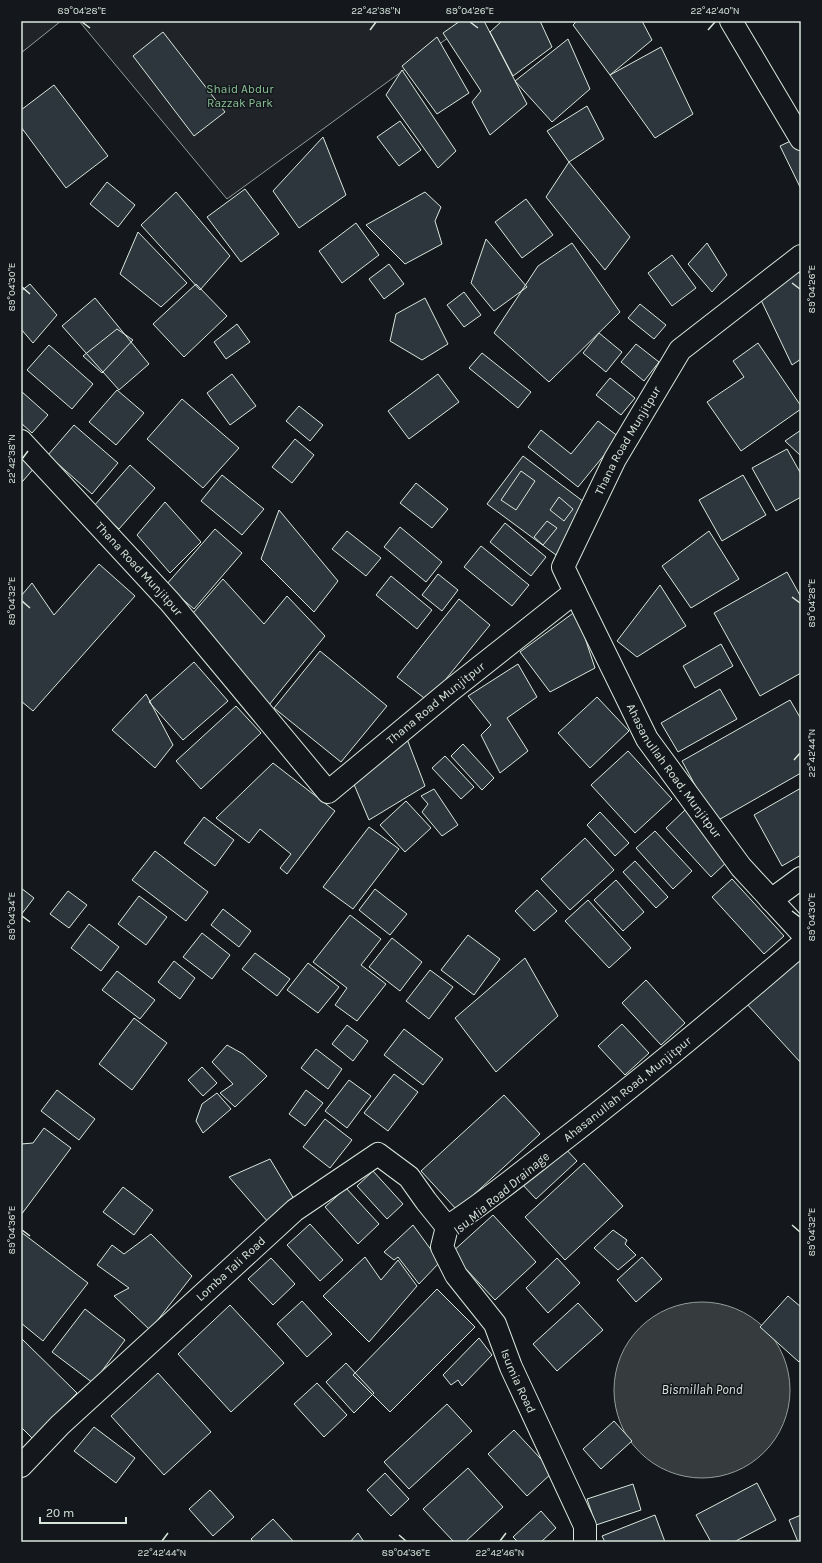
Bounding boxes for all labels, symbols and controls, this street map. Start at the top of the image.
text: 89°04'28"E [58,5,106,17]
text: 22°42'38"N [351,5,401,17]
text: 89°04'26"E [446,5,494,17]
text: 22°42'40"N [690,5,740,17]
park label: Shaid Abdur Razzak Park [206,82,274,110]
text: 89°04'30"E [6,263,18,311]
text: 89°04'26"E [806,265,818,313]
street label: Thana Road Munjitpur [592,383,664,497]
text: 22°42'38"N [6,434,18,484]
street label: Thana Road Munjitpur [93,519,186,619]
text: 89°04'32"E [6,577,18,625]
text: 89°04'28"E [806,579,818,627]
street label: Thana Road Munjitpur [384,659,488,747]
street label: Ahasanullah Road, Munjitpur [624,701,725,841]
text: 22°42'44"N [806,729,818,777]
text: 89°04'34"E [6,892,18,940]
text: 89°04'30"E [806,893,818,941]
street label: Ahasanullah Road, Munjitpur [560,1033,694,1145]
water label: Isu Mia Road Drainage [450,1149,552,1237]
text: 89°04'36"E [6,1206,18,1254]
text: 89°04'32"E [806,1208,818,1256]
street label: Lomba Tali Road [193,1234,268,1304]
street label: Isumia Road [498,1347,538,1415]
water label: Bismillah Pond [661,1382,743,1397]
scale bar [40,1499,126,1525]
text: 20 m [46,1506,74,1520]
text: 22°42'44"N [138,1547,186,1559]
text: 89°04'36"E [382,1547,430,1559]
text: 22°42'46"N [476,1547,524,1559]

